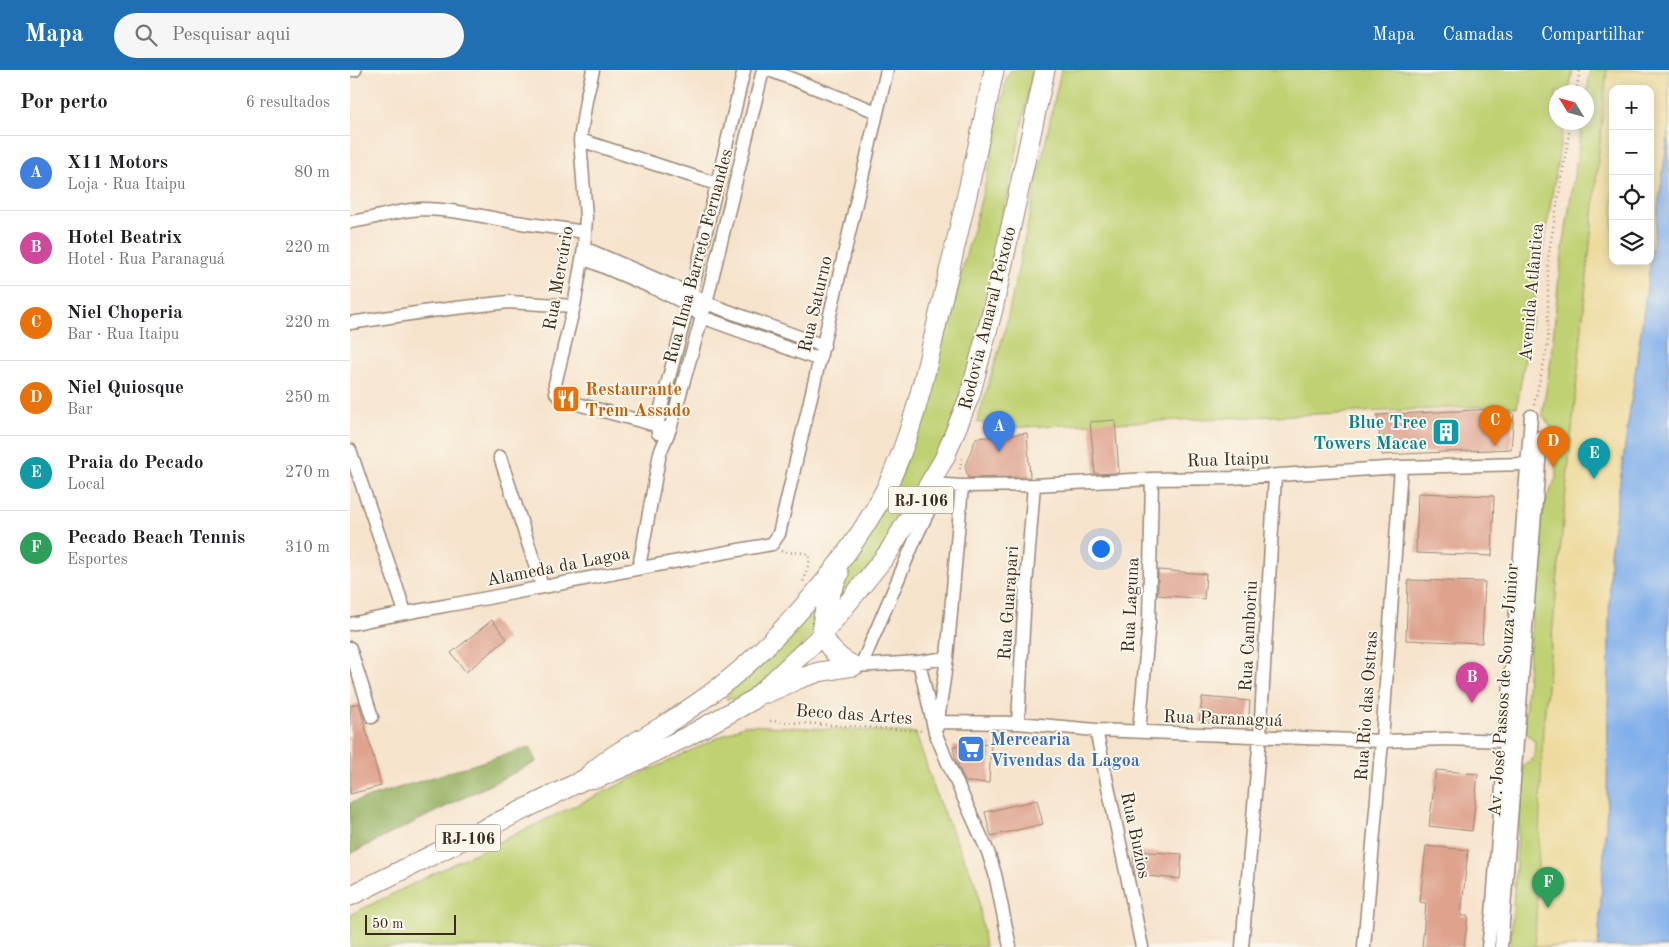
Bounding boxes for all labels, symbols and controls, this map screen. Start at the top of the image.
search box [114,13,464,58]
icon: search [132,21,160,49]
text: Mapa [25,23,84,47]
text: Pesquisar aqui [172,26,291,45]
text: Mapa [1373,26,1415,44]
text: Camadas [1443,26,1513,44]
text: Compartilhar [1541,26,1644,44]
north arrow [1549,85,1594,130]
map controls [1609,85,1654,265]
button: + [1609,85,1654,130]
text: Por perto [20,92,108,113]
text: 6 resultados [246,95,330,111]
button: − [1609,130,1654,175]
street label: Rua Ilma Barreto Fernandes [662,147,736,366]
text: X11 Motors [67,154,168,173]
text: A [30,165,42,181]
text: 80 m [294,165,330,181]
button: locate [1609,175,1654,220]
text: Loja · Rua Itaipu [67,177,185,193]
button: layers [1609,220,1654,265]
street label: Avenida Atlântica [1517,222,1547,362]
street label: Rua Mercúrio [541,224,577,332]
street label: Rodovia Amaral Peixoto [956,225,1020,412]
text: Hotel Beatrix [67,229,182,248]
text: B [30,240,42,256]
text: 220 m [285,240,330,256]
text: Hotel · Rua Paranaguá [67,252,225,268]
street label: Rua Saturno [796,254,836,354]
text: Niel Choperia [67,304,183,323]
text: C [31,315,41,331]
text: 220 m [285,315,330,331]
text: Bar · Rua Itaipu [67,327,179,343]
text: Niel Quiosque [67,379,184,398]
place label: Restaurante Trem Assado [585,381,691,420]
restaurant icon: Restaurante Trem Assado [551,384,581,414]
text: D [30,390,42,406]
text: 250 m [285,390,330,406]
text: Bar [67,402,93,418]
pin: C [1479,405,1511,446]
pin: A [983,411,1015,452]
place label: Blue Tree Towers Macae [1313,414,1427,453]
building icon: Blue Tree Towers Macae [1431,417,1461,447]
pin: D [1537,426,1569,467]
pin: E [1578,438,1610,479]
street label: Rua Itaipu [1186,450,1270,470]
text: Praia do Pecado [67,454,204,473]
text: E [30,465,42,481]
text: 270 m [285,465,330,481]
text: Local [67,477,105,493]
road number: RJ-106 [888,486,954,514]
text: Pecado Beach Tennis [67,529,245,548]
your location [1088,536,1114,562]
text: F [31,540,41,556]
text: 310 m [285,540,330,556]
street label: Alameda da Lagoa [485,544,631,590]
street label: Rua Guarapari [996,545,1022,661]
text: Esportes [67,552,128,568]
street label: Rua Laguna [1120,557,1142,653]
street label: Av. José Passos de Souza Júnior [1486,562,1522,818]
street label: Rua Camboriu [1237,579,1261,692]
street label: Rua Rio das Ostras [1353,630,1381,782]
pin: B [1456,662,1488,703]
street label: Beco das Artes [795,702,913,728]
street label: Rua Paranaguá [1163,708,1283,730]
place label: Mercearia Vivendas da Lagoa [990,731,1140,770]
supermarket icon: Mercearia Vivendas da Lagoa [956,734,986,764]
street label: Rua Buzios [1117,790,1153,880]
road number: RJ-106 [436,824,500,851]
pin: F [1532,867,1564,908]
scale bar [365,912,456,935]
text: 50 m [372,917,403,931]

